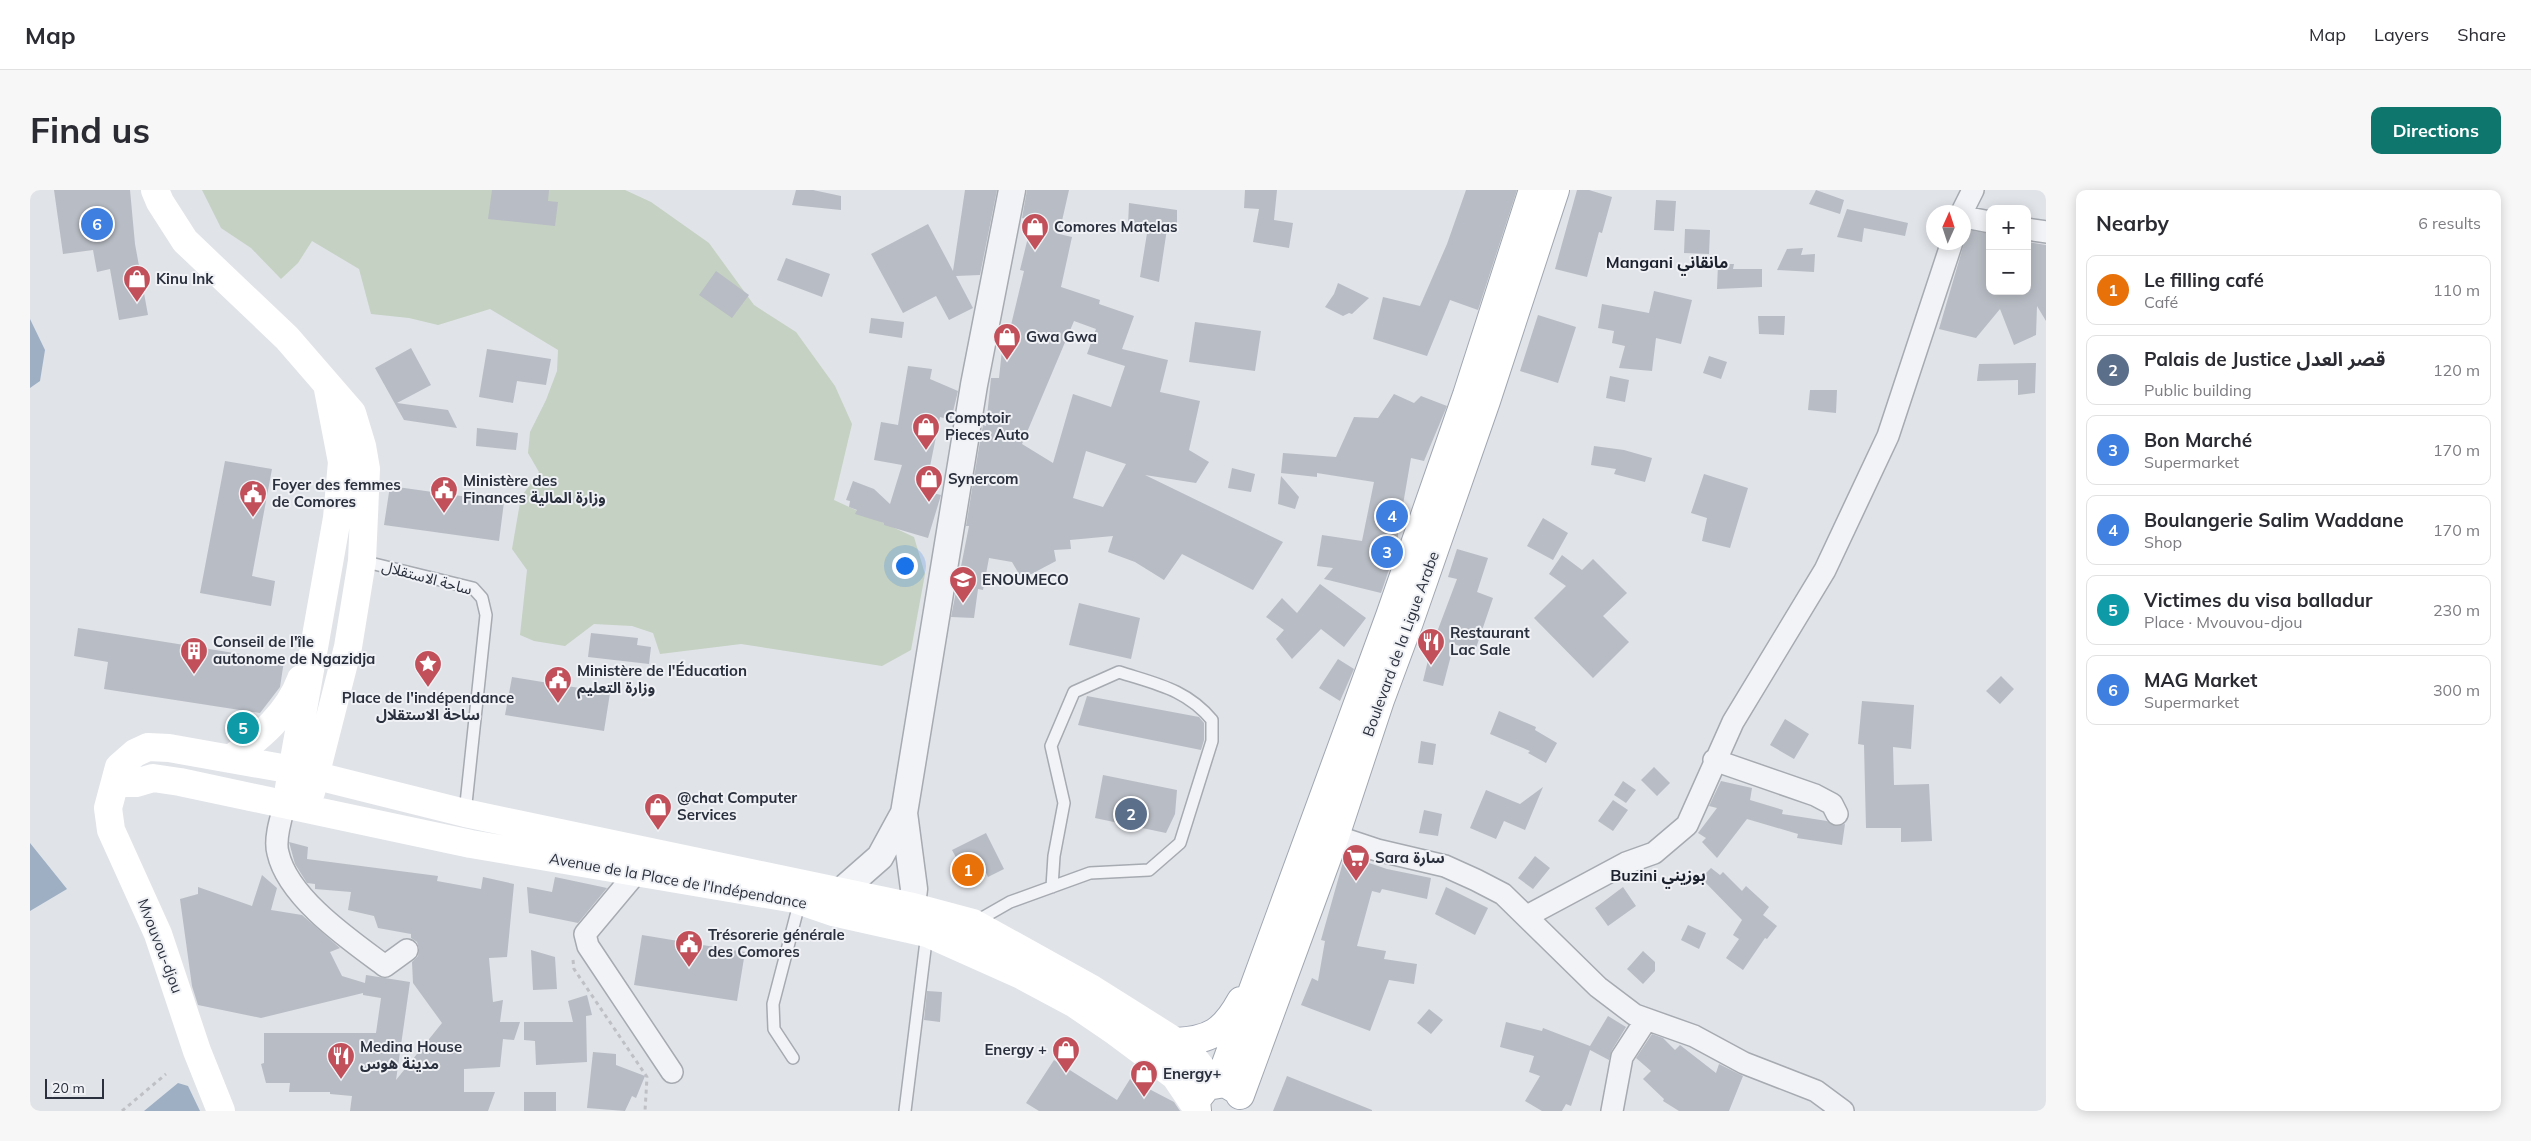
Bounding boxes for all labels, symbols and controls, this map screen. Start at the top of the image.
text: Map [25,20,76,50]
text: Map [2309,23,2346,46]
text: Layers [2374,23,2429,46]
text: Share [2457,23,2506,46]
button: Directions [2371,107,2501,154]
text: Find us [30,108,150,152]
pin: 6 [81,205,113,243]
north arrow [1926,205,1971,250]
map controls [1986,205,2031,295]
button: + [1986,205,2031,250]
text: Nearby [2096,210,2169,236]
shop icon: Comores Matelas [1020,212,1050,251]
text: 6 results [2418,213,2481,233]
place label: Comores Matelas [1054,217,1178,236]
button: − [1986,250,2031,295]
district label: Mangani مانقاني [1606,252,1728,276]
shop icon: Kinu Ink [122,264,152,303]
text: Le filling café [2144,268,2264,292]
place label: Kinu Ink [156,269,214,288]
text: 1 [2108,280,2118,300]
text: 110 m [2433,280,2480,300]
text: Café [2144,292,2178,312]
shop icon: Gwa Gwa [992,322,1022,361]
place label: Gwa Gwa [1026,327,1097,346]
text: Palais de Justice قصر العدل [2144,347,2385,371]
text: 2 [2108,360,2118,380]
text: 120 m [2433,360,2480,380]
text: Public building [2144,380,2252,400]
place label: Comptoir Pieces Auto [945,408,1029,444]
shop icon: Comptoir Pieces Auto [911,412,941,451]
text: Bon Marché [2144,428,2252,452]
text: 3 [2108,440,2118,460]
text: 170 m [2433,440,2480,460]
text: Supermarket [2144,452,2239,472]
shop icon: Synercom [914,464,944,503]
place label: Synercom [948,469,1019,488]
place label: Ministère des Finances وزارة المالية [463,471,606,507]
place label: Foyer des femmes de Comores [272,475,401,511]
public building icon: Ministère des Finances وزارة المالية [429,475,459,514]
public building icon: Foyer des femmes de Comores [238,479,268,518]
pin: 4 [1376,497,1408,535]
text: Boulangerie Salim Waddane [2144,508,2404,532]
text: 4 [2108,520,2118,540]
text: 170 m [2433,520,2480,540]
text: Shop [2144,532,2182,552]
pin: 3 [1371,533,1403,571]
street label: Boulevard de la Ligue Arabe [1358,549,1443,739]
your location [892,553,918,579]
street label: ساحة الاستقلال [380,556,475,599]
school or university icon: ENOUMECO [948,565,978,604]
place label: ENOUMECO [982,570,1069,589]
text: Victimes du visa balladur [2144,588,2373,612]
text: 5 [2108,600,2118,620]
text: 230 m [2433,600,2480,620]
text: Place · Mvouvou-djou [2144,612,2302,632]
place label: Restaurant Lac Sale [1450,623,1530,659]
restaurant icon: Restaurant Lac Sale [1416,627,1446,666]
place label: Conseil de l'île autonome de Ngazidja [213,632,375,668]
building icon: Conseil de l'île autonome de Ngazidja [179,636,209,675]
place icon: Place de l'indépendance ساحة الاستقلال [413,649,443,688]
place label: Ministère de l'Éducation وزارة التعليم [577,661,747,699]
public building icon: Ministère de l'Éducation وزارة التعليم [543,665,573,704]
text: MAG Market [2144,668,2257,692]
text: 6 [2108,680,2118,700]
text: 300 m [2433,680,2480,700]
place label: Place de l'indépendance ساحة الاستقلال [342,688,514,724]
text: Supermarket [2144,692,2239,712]
pin: 5 [227,709,259,747]
place label: @chat Computer Services [677,788,797,824]
shop icon: @chat Computer Services [643,792,673,831]
pin: 2 [1115,795,1147,833]
supermarket icon: Sara سارة [1341,843,1371,882]
street label: Avenue de la Place de l'Indépendance [548,848,808,913]
place label: Sara سارة [1375,848,1445,867]
pin: 1 [952,851,984,889]
district label: Buzini بوزيني [1610,865,1706,889]
street label: Mvouvou-djou [134,896,187,996]
place label: Trésorerie générale des Comores [708,925,845,961]
public building icon: Trésorerie générale des Comores [674,929,704,968]
shop icon: Energy + [1051,1035,1081,1074]
place label: Medina House مدينة هوس [360,1037,462,1073]
place label: Energy + [984,1040,1047,1059]
restaurant icon: Medina House مدينة هوس [326,1041,356,1080]
shop icon: Energy+ [1129,1059,1159,1098]
place label: Energy+ [1163,1064,1221,1083]
scale bar [45,1076,104,1099]
text: 20 m [52,1079,85,1097]

